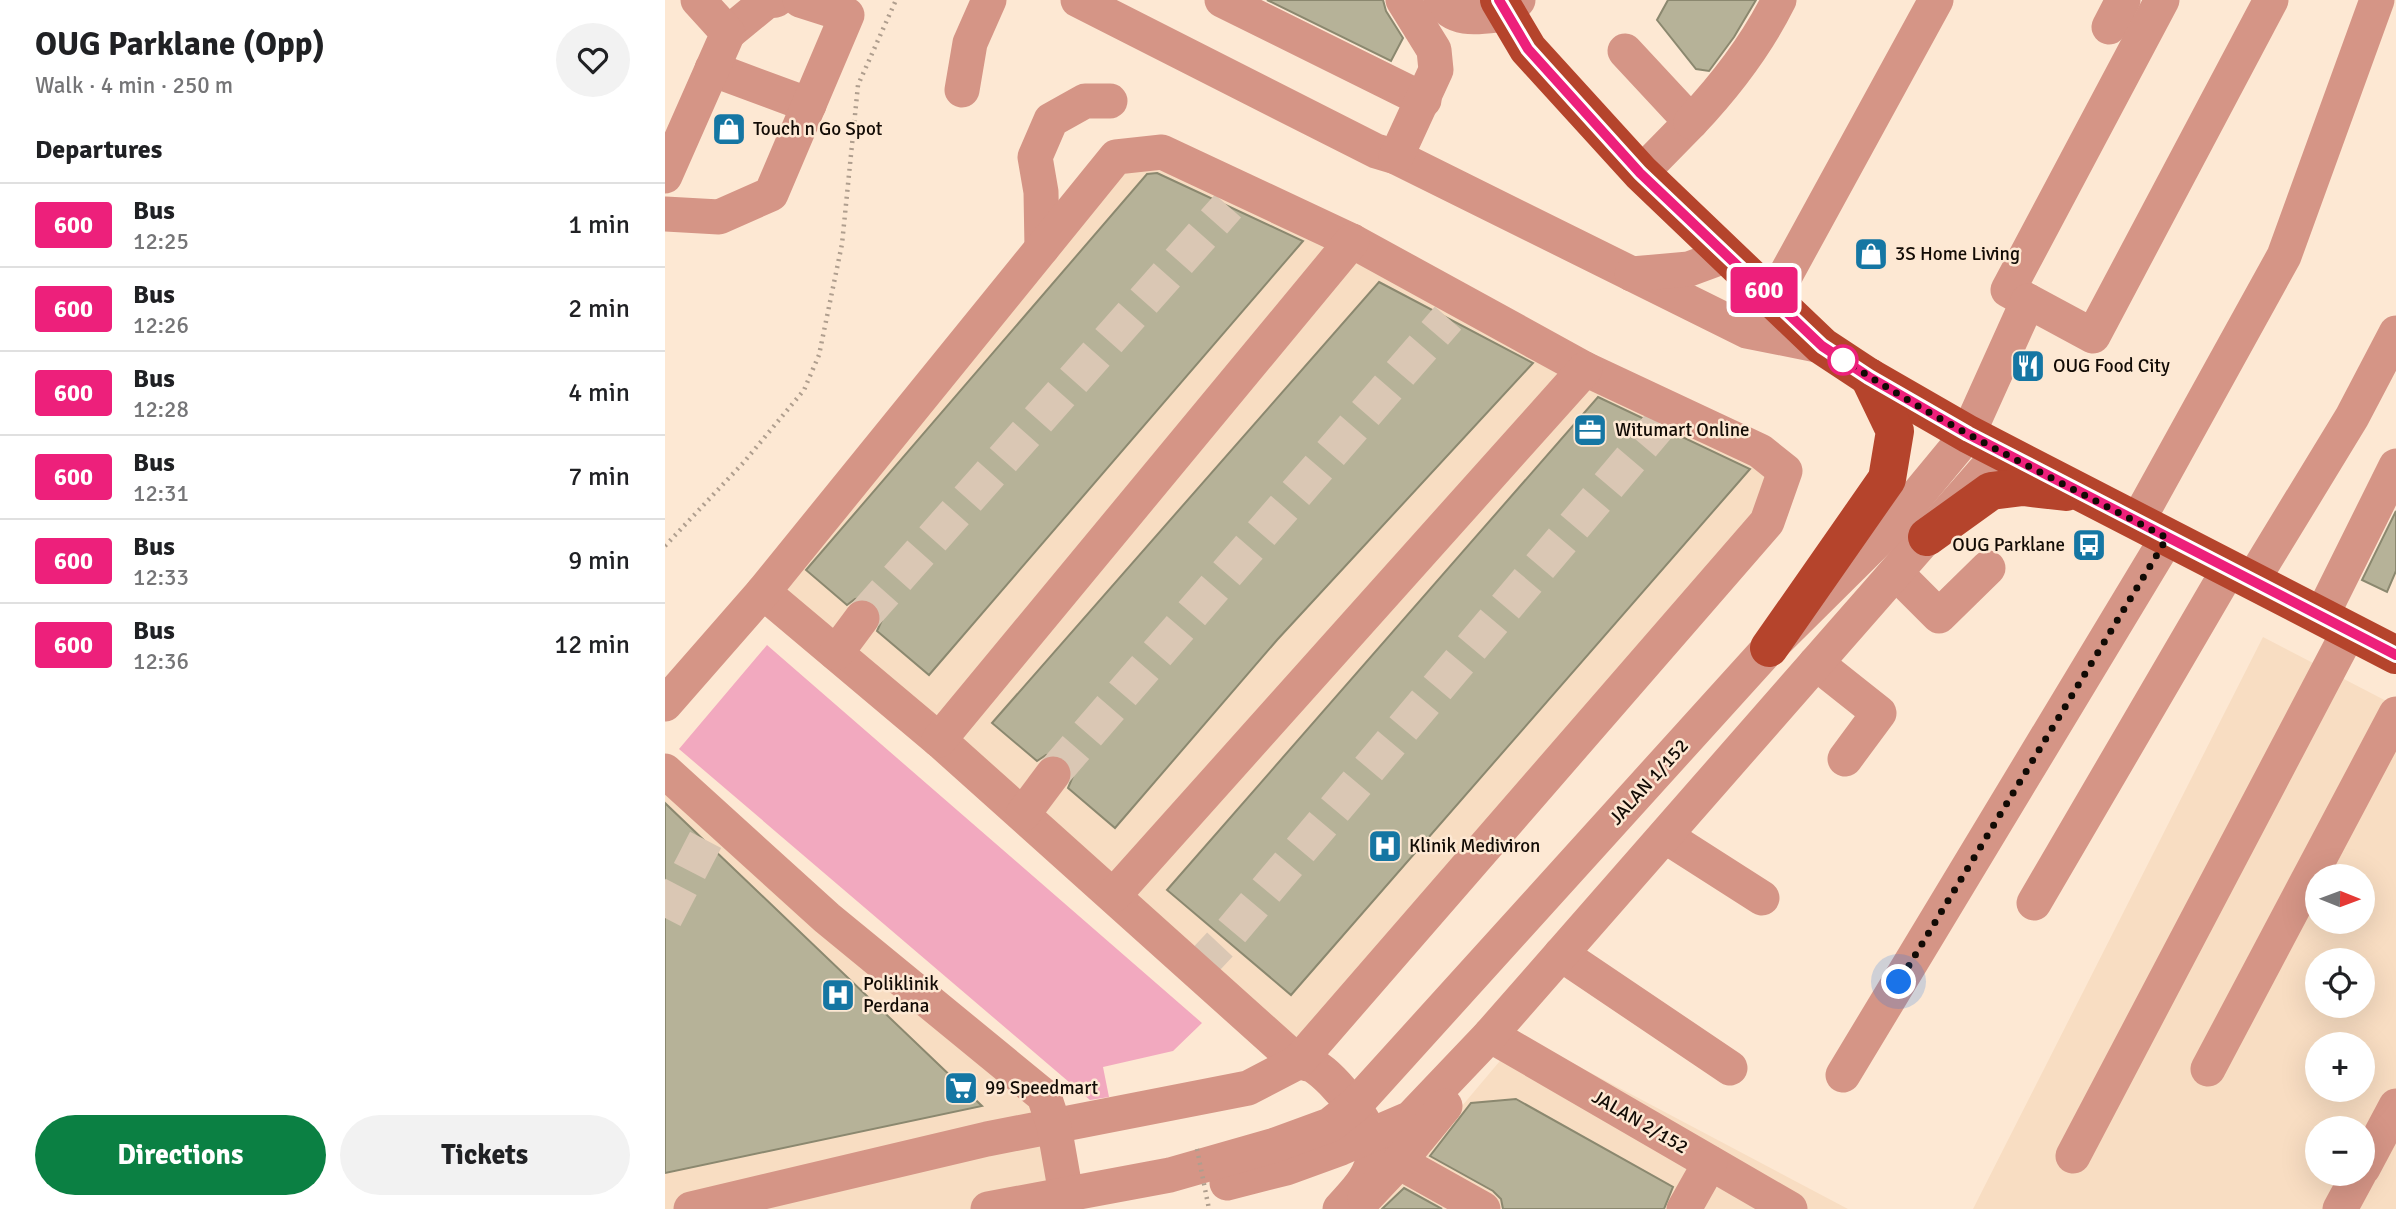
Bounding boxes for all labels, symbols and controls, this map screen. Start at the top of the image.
button: heart [556,23,630,97]
text: OUG Parklane (Opp) [35,24,325,65]
text: Walk · 4 min · 250 m [35,71,233,100]
shop icon: Touch n Go Spot [710,110,748,148]
place label: Touch n Go Spot [753,117,883,141]
text: Departures [35,134,162,166]
text: Bus [133,195,175,227]
text: 1 min [568,209,630,241]
text: 600 [54,210,93,240]
text: 12:25 [133,227,189,256]
shop icon: 3S Home Living [1852,235,1890,273]
place label: 3S Home Living [1895,242,2020,266]
line badge: 600 [1724,267,1804,313]
text: 600 [1745,275,1783,305]
text: Bus [133,279,175,311]
text: 2 min [568,293,630,325]
text: 600 [54,294,93,324]
text: 12:26 [133,311,189,340]
unlabelled marker [1828,345,1858,375]
restaurant icon: OUG Food City [2009,347,2047,385]
place label: OUG Food City [2053,354,2170,378]
text: Bus [133,363,175,395]
text: 4 min [568,377,630,409]
text: 600 [54,378,93,408]
text: 12:28 [133,395,189,424]
office icon: Witumart Online [1571,411,1609,449]
place label: Witumart Online [1615,418,1750,442]
text: Bus [133,447,175,479]
text: 7 min [568,461,630,493]
text: 600 [54,462,93,492]
text: 12:31 [133,479,189,508]
bus stop icon: OUG Parklane [2070,526,2108,564]
text: Bus [133,531,175,563]
place label: OUG Parklane [1952,533,2065,557]
text: 9 min [568,545,630,577]
text: 600 [54,546,93,576]
text: 12:33 [133,563,189,592]
text: Bus [133,615,175,647]
text: 12 min [554,629,630,661]
text: 600 [54,630,93,660]
text: 12:36 [133,647,189,676]
street label: JALAN 1/152 [1604,734,1694,830]
hospital icon: Klinik Mediviron [1366,827,1404,865]
place label: Klinik Mediviron [1409,834,1540,858]
north arrow [2305,864,2375,934]
map controls [2305,864,2375,1186]
button: locate [2305,948,2375,1018]
your location [1881,964,1916,999]
place label: Poliklinik Perdana [863,972,939,1018]
hospital icon: Poliklinik Perdana [819,976,857,1014]
button: + [2305,1032,2375,1102]
supermarket icon: 99 Speedmart [942,1069,980,1107]
place label: 99 Speedmart [985,1076,1099,1100]
street label: JALAN 2/152 [1588,1085,1692,1159]
button: Directions [35,1115,326,1195]
button: Tickets [340,1115,630,1195]
button: − [2305,1116,2375,1186]

